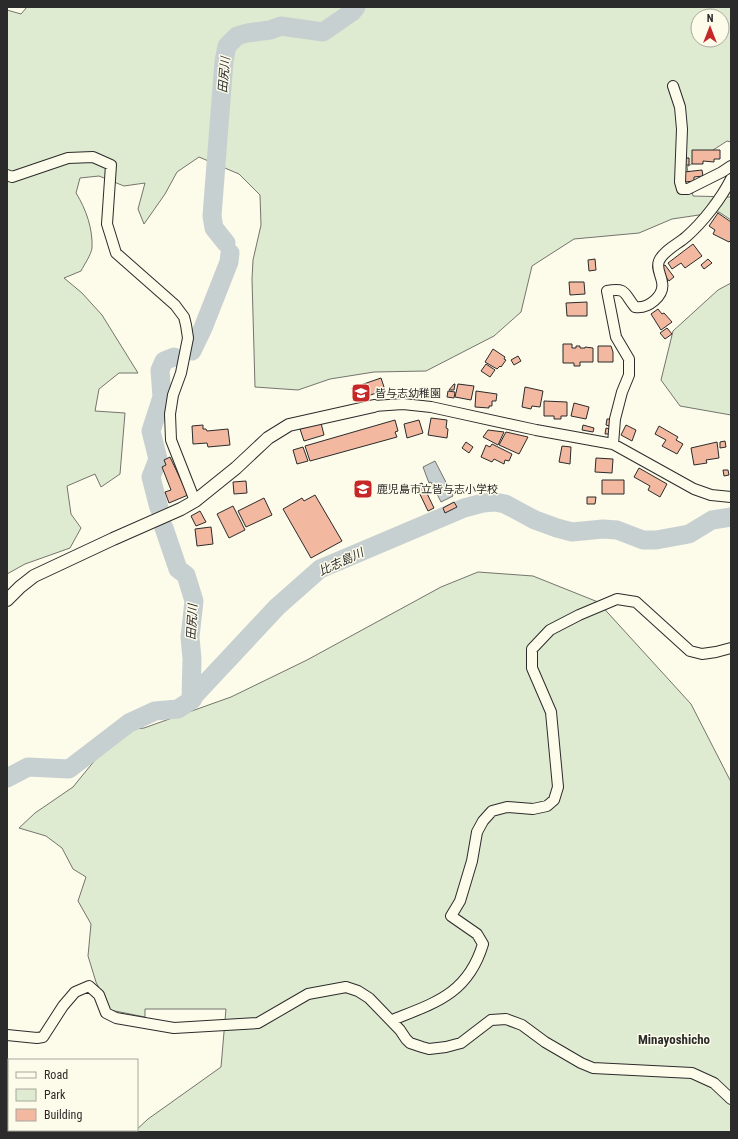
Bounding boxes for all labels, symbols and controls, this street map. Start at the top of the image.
north arrow [690,8,730,48]
text: N [707,12,714,25]
water label: 田尻川 [215,54,233,94]
school or university icon: 皆与志幼稚園 [350,382,372,404]
place label: 皆与志幼稚園 [375,387,441,400]
school or university icon: 鹿児島市立皆与志小学校 [352,478,374,500]
place label: 鹿児島市立皆与志小学校 [377,483,498,496]
water label: 比志島川 [316,545,368,578]
water label: 田尻川 [184,602,200,640]
district label: Minayoshicho [638,1032,711,1047]
legend [8,1059,138,1131]
text: Road [44,1068,68,1082]
text: Park [44,1088,66,1102]
text: Building [44,1108,82,1122]

